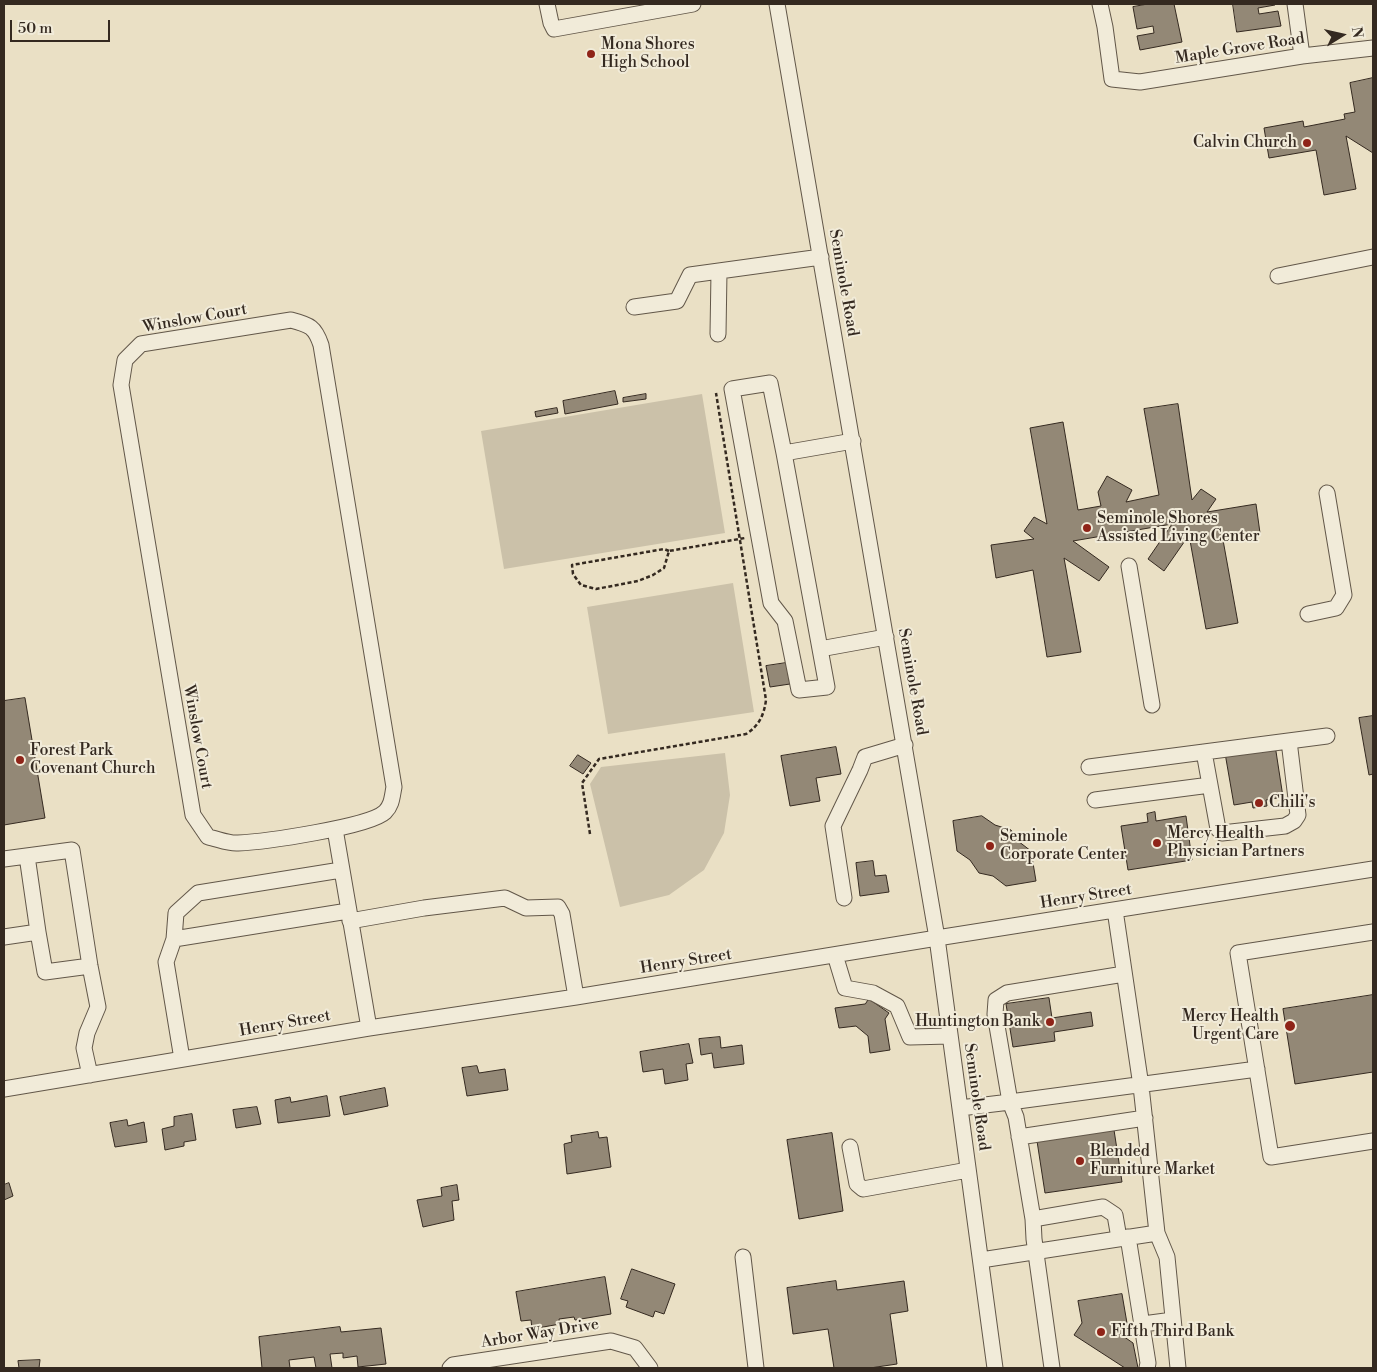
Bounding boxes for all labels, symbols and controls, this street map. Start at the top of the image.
scale bar [12,10,112,42]
north arrow [1317,10,1367,60]
text: 50 m [18,19,52,38]
text: N [1347,25,1367,39]
street label: Maple Grove Road [1174,29,1306,69]
place label: Mona Shores High School [601,35,695,73]
marker: Mona Shores High School [585,48,597,60]
place label: Calvin Church [1193,133,1297,153]
marker: Calvin Church [1301,137,1313,149]
street label: Seminole Road [824,228,862,338]
street label: Winslow Court [141,300,249,338]
place label: Seminole Shores Assisted Living Center [1097,509,1260,547]
marker: Seminole Shores Assisted Living Center [1081,522,1093,534]
street label: Seminole Road [893,627,931,737]
street label: Winslow Court [178,683,216,791]
place label: Forest Park Covenant Church [30,741,155,779]
marker: Forest Park Covenant Church [14,754,26,766]
place label: Chili's [1269,793,1315,813]
marker: Chili's [1253,797,1265,809]
place label: Mercy Health Physician Partners [1167,824,1304,862]
place label: Seminole Corporate Center [1000,827,1127,865]
marker: Mercy Health Physician Partners [1151,837,1163,849]
marker: Seminole Corporate Center [984,840,996,852]
street label: Henry Street [1039,880,1133,914]
street label: Henry Street [639,945,733,979]
street label: Henry Street [238,1007,332,1041]
place label: Mercy Health Urgent Care [1182,1007,1279,1045]
place label: Huntington Bank [915,1012,1040,1032]
marker: Huntington Bank [1044,1016,1056,1028]
marker: Mercy Health Urgent Care [1283,1019,1297,1033]
street label: Seminole Road [959,1042,993,1152]
place label: Blended Furniture Market [1090,1142,1215,1180]
marker: Blended Furniture Market [1074,1155,1086,1167]
street label: Arbor Way Drive [480,1315,600,1353]
place label: Fifth Third Bank [1111,1322,1234,1342]
marker: Fifth Third Bank [1095,1326,1107,1338]

